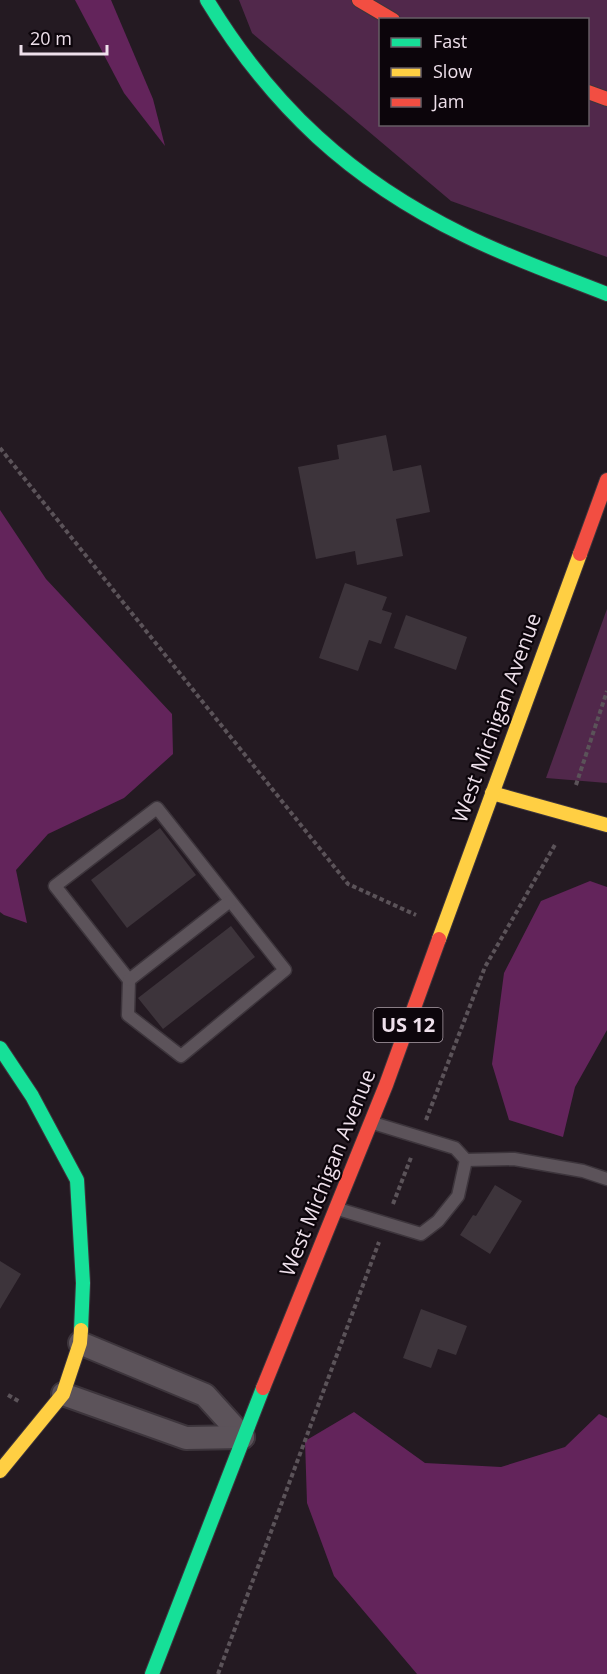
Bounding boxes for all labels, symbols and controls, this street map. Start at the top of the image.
scale bar [21,18,106,56]
legend [379,18,589,126]
text: 20 m [30,26,72,50]
text: Fast [433,29,467,53]
text: Slow [433,59,472,83]
text: Jam [431,89,465,113]
street label: West Michigan Avenue [445,609,547,826]
road number: US 12 [374,1008,442,1042]
street label: West Michigan Avenue [273,1065,381,1280]

